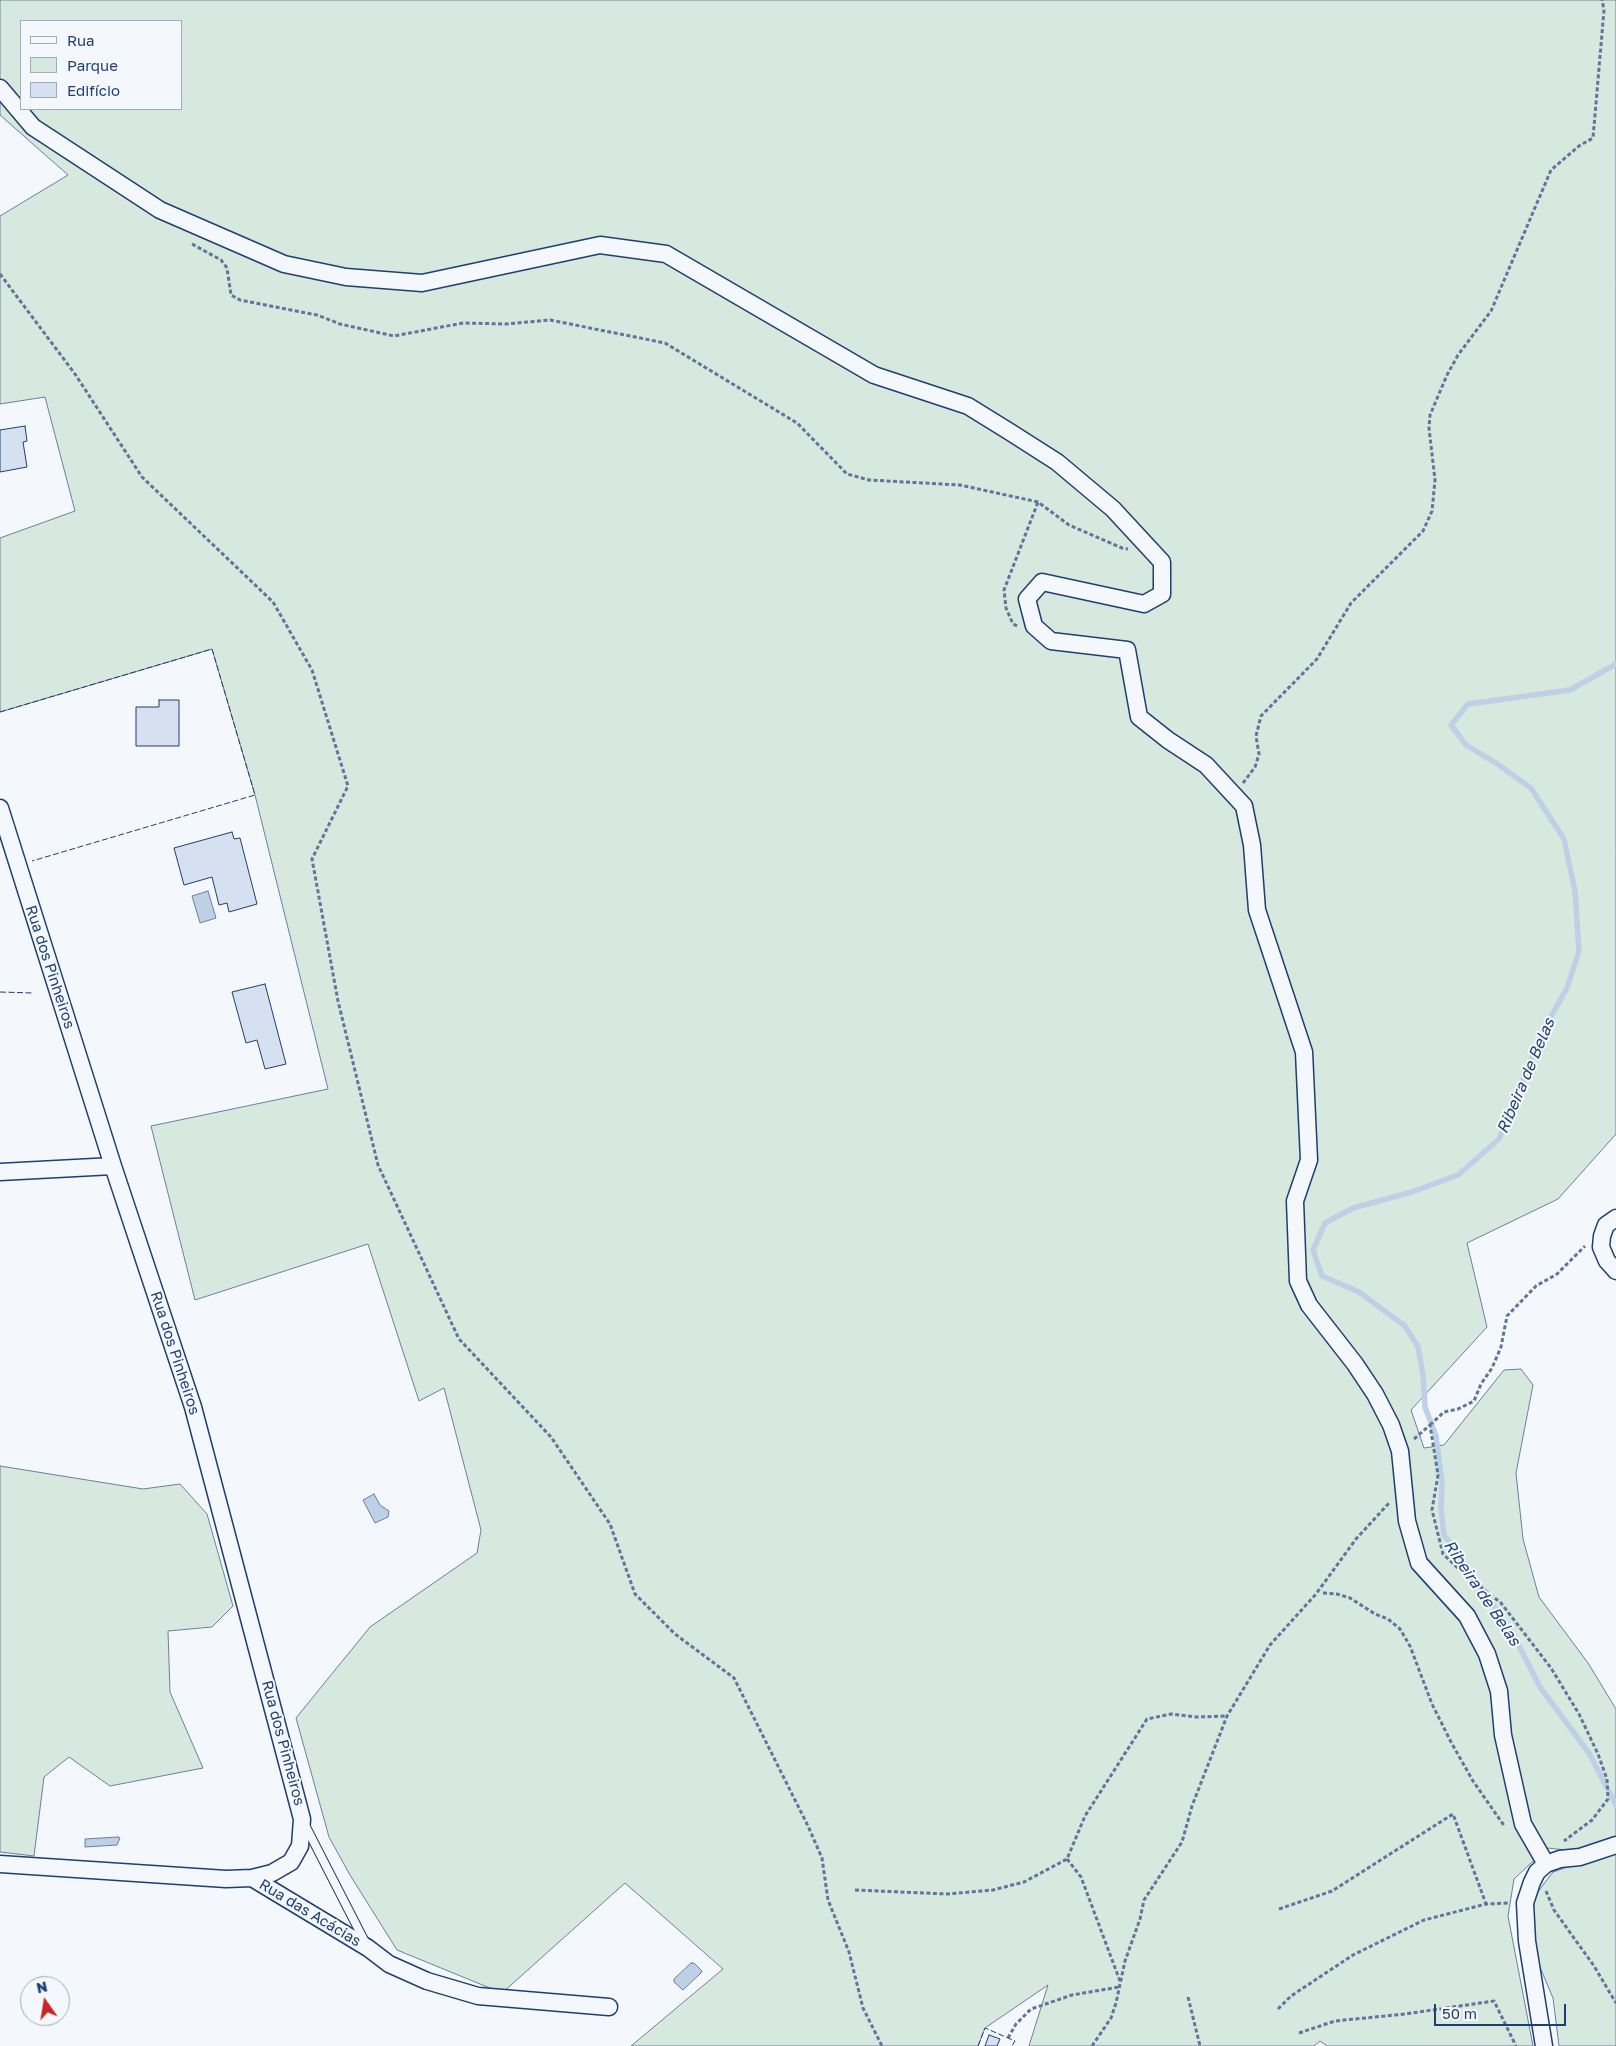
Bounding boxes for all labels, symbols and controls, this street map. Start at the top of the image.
legend [20,20,182,110]
text: Rua [67,31,94,49]
text: Parque [67,56,118,74]
text: Edifício [67,81,120,99]
street label: Rua dos Pinheiros [22,903,78,1031]
water label: Ribeira de Belas [1493,1015,1559,1137]
street label: Rua dos Pinheiros [147,1289,203,1417]
water label: Ribeira de Belas [1440,1536,1524,1650]
street label: Rua dos Pinheiros [258,1678,308,1808]
street label: Rua das Acácias [256,1875,364,1951]
north arrow [20,1976,70,2026]
text: N [35,1977,49,1996]
scale bar [1436,1994,1568,2026]
text: 50 m [1442,2004,1477,2022]

